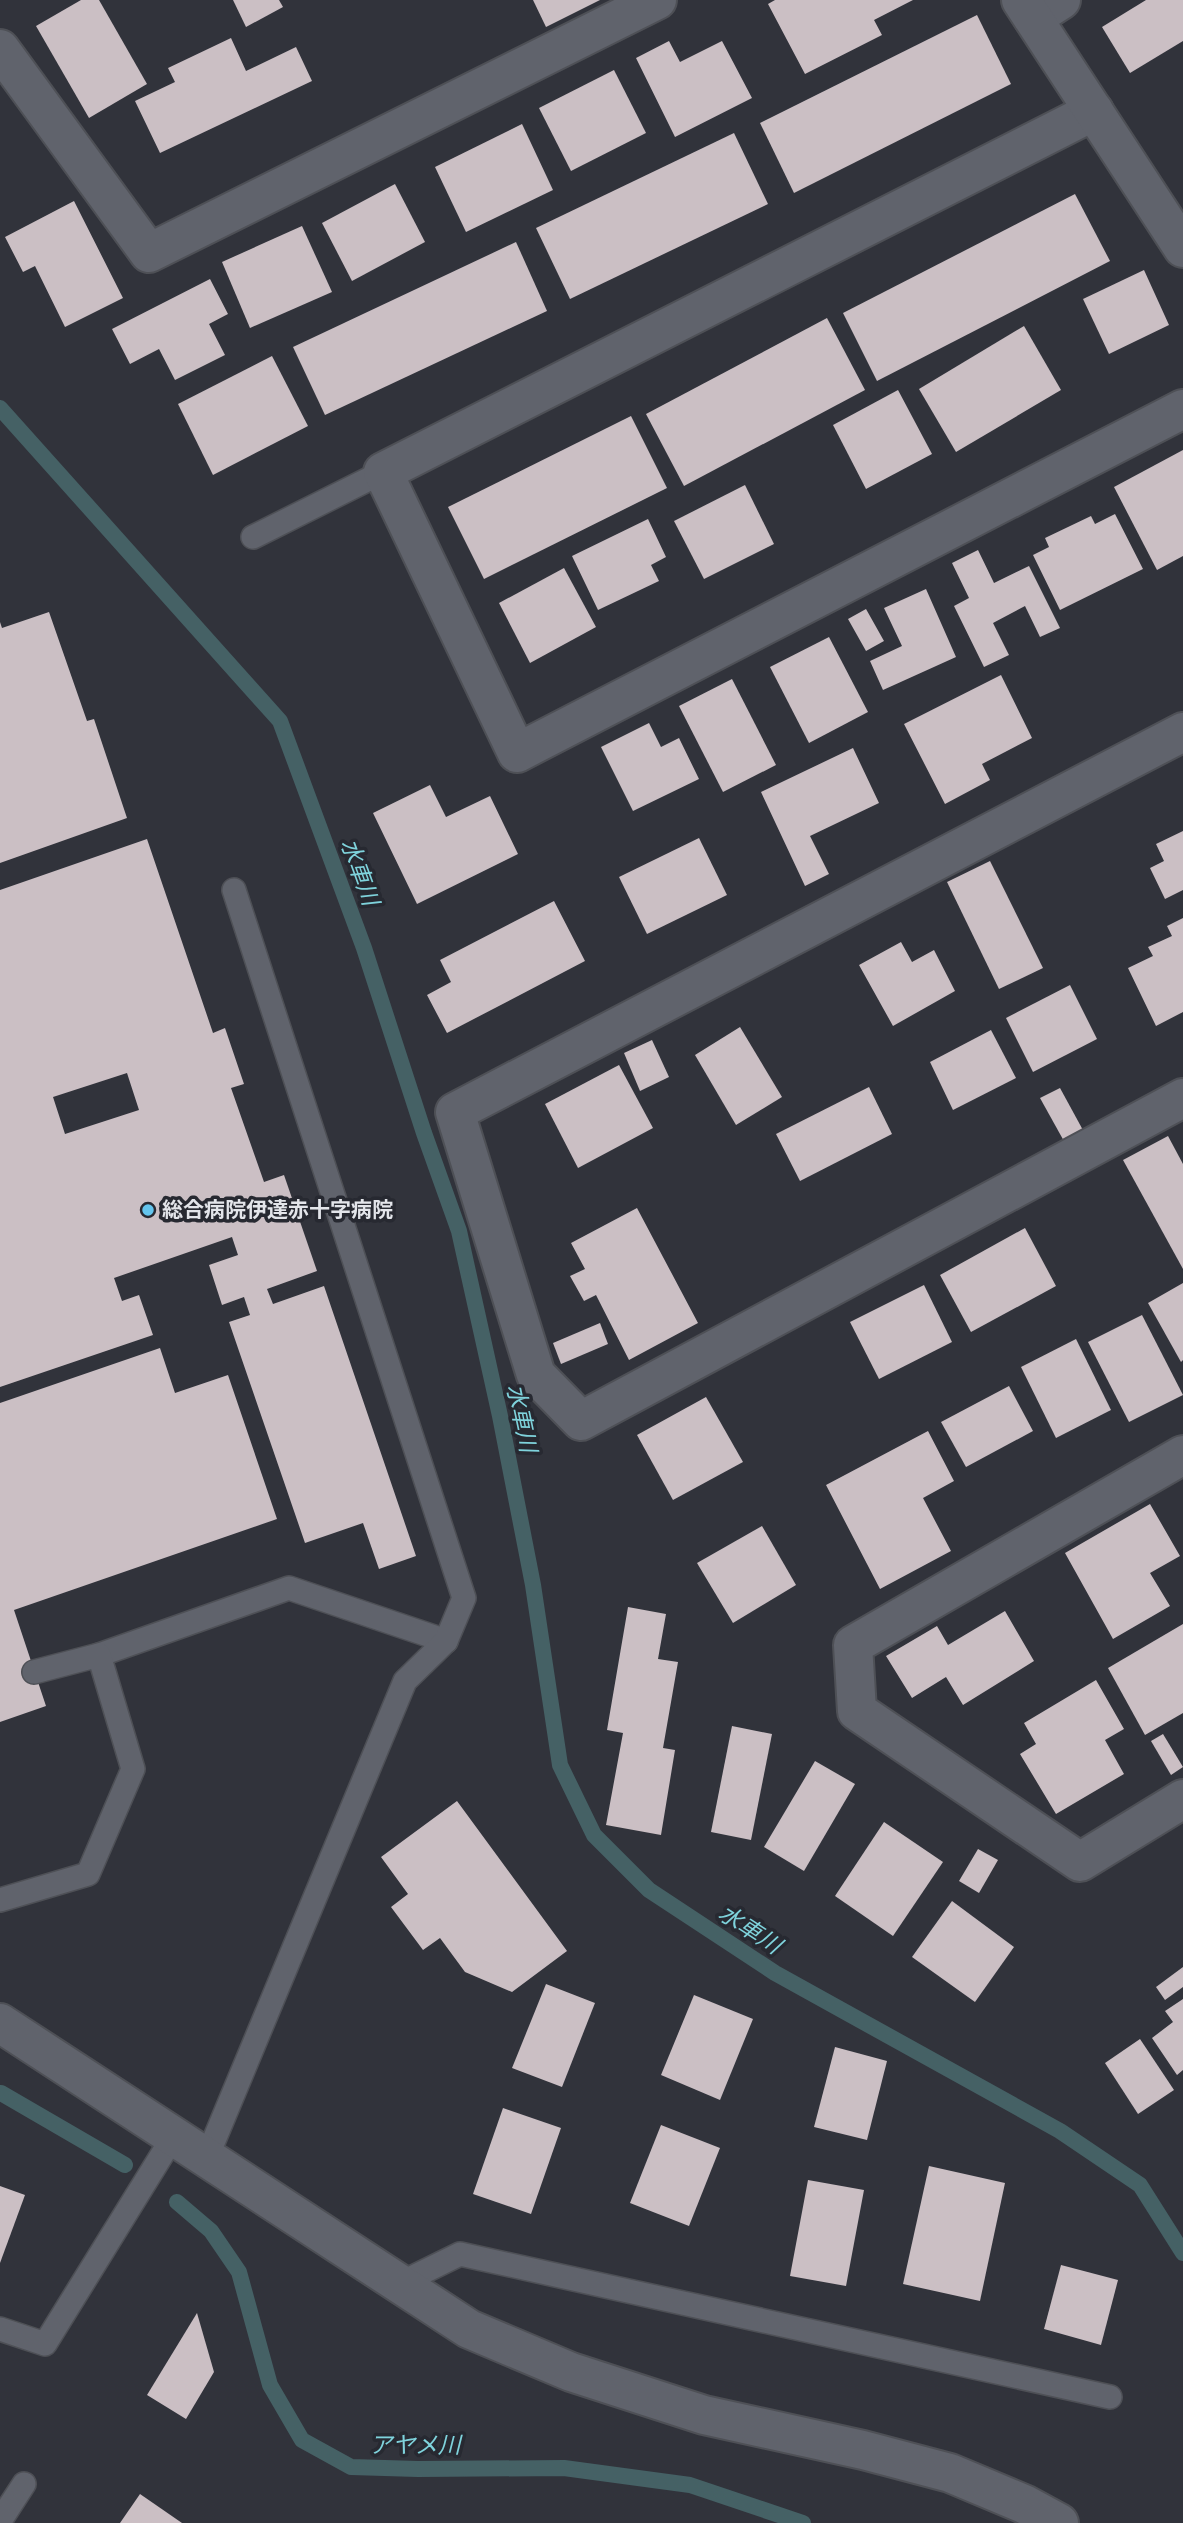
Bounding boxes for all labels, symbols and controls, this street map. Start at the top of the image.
water label: 水車川 [333,834,387,913]
place label: 総合病院伊達赤十字病院 [162,1196,393,1224]
marker: 総合病院伊達赤十字病院 [140,1202,156,1218]
water label: 水車川 [499,1381,544,1458]
water label: 水車川 [712,1898,790,1963]
water label: アヤメ川 [369,2430,464,2461]

